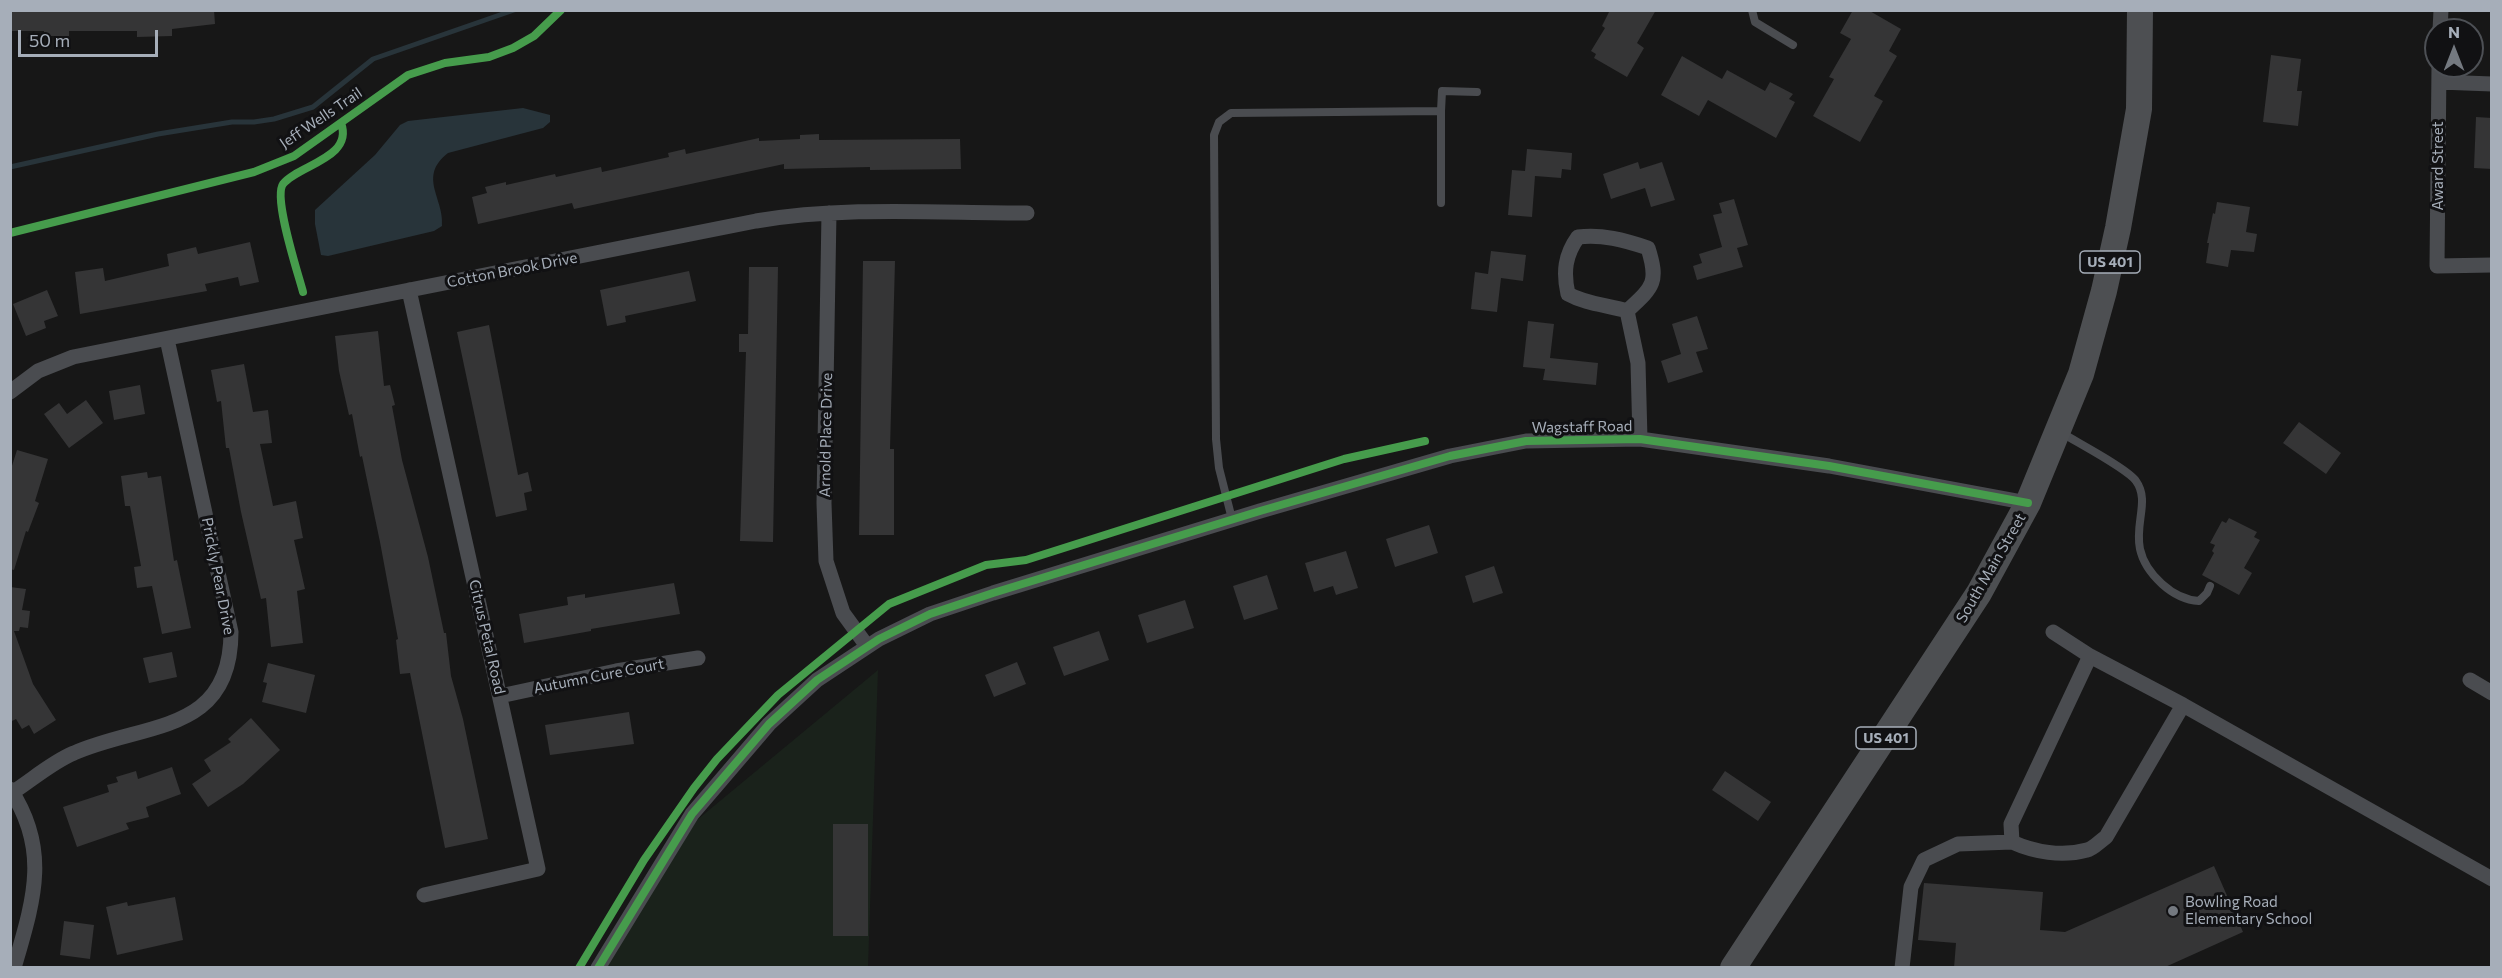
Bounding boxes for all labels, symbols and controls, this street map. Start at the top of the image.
scale bar [21,18,160,56]
north arrow [2424,18,2484,78]
text: N [2448,22,2460,41]
text: 50 m [29,29,70,51]
street label: Jeff Wells Trail [276,84,366,152]
street label: Award Street [2429,121,2447,211]
street label: Cotton Brook Drive [445,249,579,291]
road number: US 401 [2080,251,2140,273]
street label: Arnold Place Drive [816,372,836,498]
street label: Wagstaff Road [1532,417,1632,437]
street label: South Main Street [1952,510,2030,626]
street label: Prickly Pear Drive [198,516,238,636]
street label: Citrus Petal Road [465,578,509,696]
street label: Autumn Cure Court [532,655,666,697]
road number: US 401 [1856,727,1916,749]
place label: Bowling Road Elementary School [2185,893,2312,928]
marker: Bowling Road Elementary School [2166,904,2180,918]

